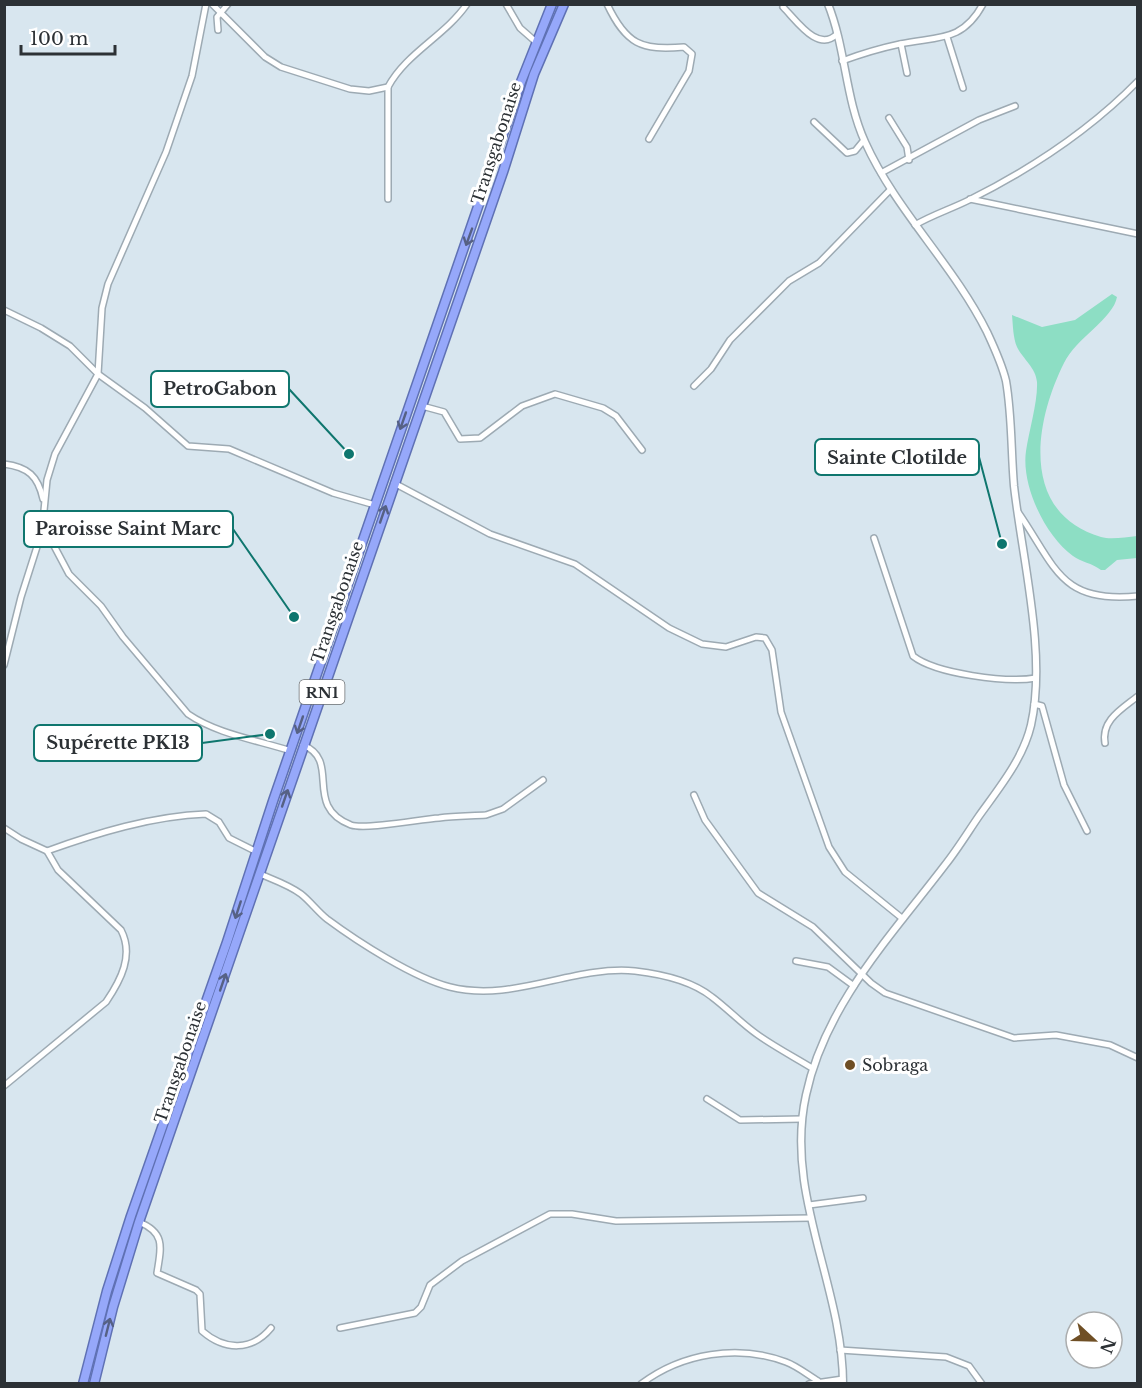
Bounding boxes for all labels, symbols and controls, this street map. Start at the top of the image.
scale bar [21,18,116,56]
text: 100 m [30,28,88,50]
street label: Transgabonaise [467,79,525,207]
one-way arrow [462,227,473,246]
callout: PetroGabon [151,371,289,407]
text: PetroGabon [163,378,277,400]
one-way arrow [397,411,408,430]
callout: Sainte Clotilde [815,439,979,475]
text: Sainte Clotilde [827,447,967,469]
one-way arrow [379,505,390,524]
callout: Paroisse Saint Marc [24,511,233,547]
text: Paroisse Saint Marc [35,518,221,540]
street label: Transgabonaise [307,538,367,666]
road number: RN1 [300,680,344,704]
one-way arrow [294,715,305,734]
callout: Supérette PK13 [34,725,202,761]
text: Supérette PK13 [46,732,190,754]
one-way arrow [281,789,292,808]
one-way arrow [232,900,243,919]
one-way arrow [218,973,229,992]
street label: Transgabonaise [150,998,210,1126]
place label: Sobraga [862,1055,928,1075]
marker: Sobraga [843,1058,857,1072]
north arrow [1064,1310,1124,1370]
one-way arrow [102,1317,114,1336]
text: N [1096,1335,1120,1356]

